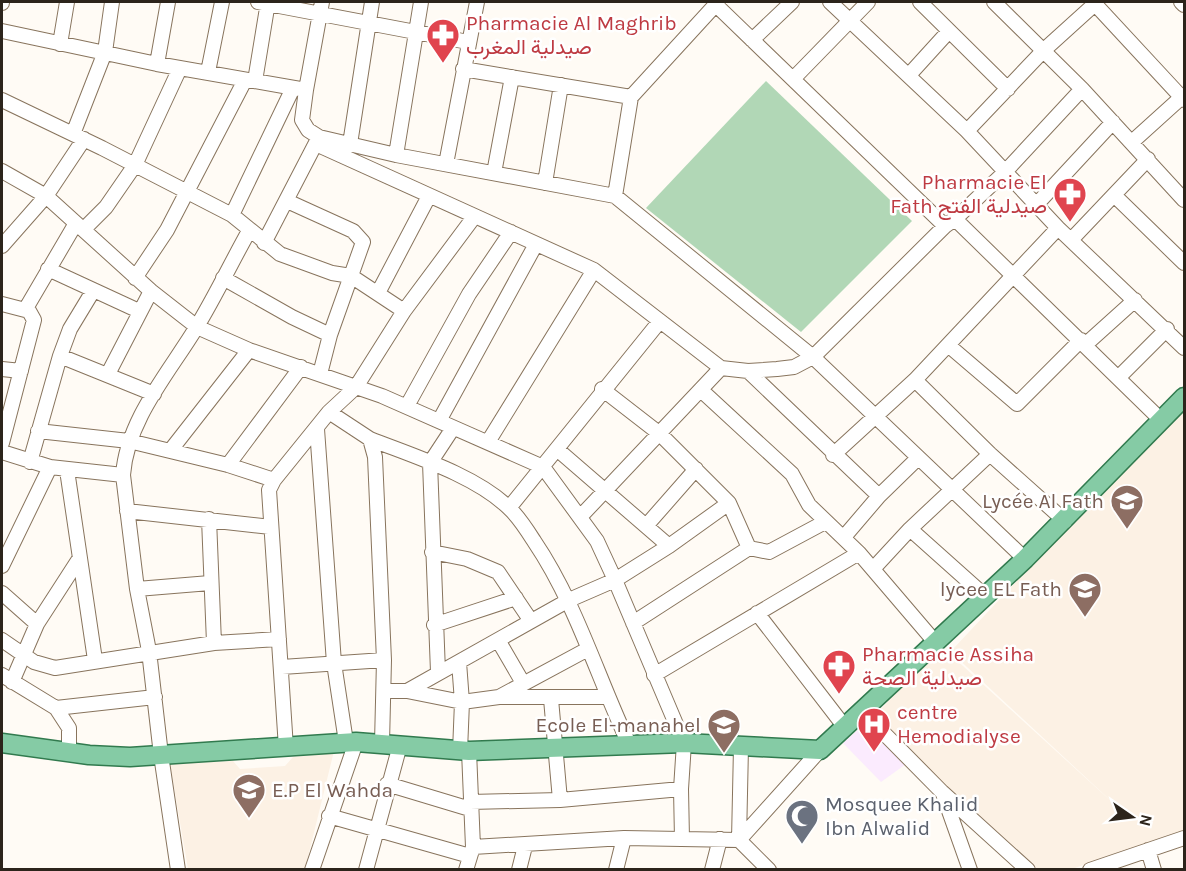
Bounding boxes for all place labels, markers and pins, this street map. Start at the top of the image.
place label: Pharmacie Al Maghrib صيدلية المغرب [466,11,677,60]
pharmacy icon: Pharmacie Al Maghrib صيدلية المغرب [425,17,461,64]
place label: Pharmacie El Fath صيدلية الفتح [890,170,1047,220]
pharmacy icon: Pharmacie El Fath صيدلية الفتح [1052,176,1088,223]
school or university icon: Lycée Al Fath [1109,483,1145,530]
place label: Lycée Al Fath [982,489,1104,513]
school or university icon: lycee EL Fath [1067,571,1103,618]
place label: lycee EL Fath [940,577,1062,601]
place label: Pharmacie Assiha صيدلية الصحة [862,642,1034,690]
pharmacy icon: Pharmacie Assiha صيدلية الصحة [821,648,857,695]
place label: centre Hemodialyse [897,700,1021,748]
hospital icon: centre Hemodialyse [856,706,892,753]
school or university icon: Ecole El-manahel [706,707,742,754]
place label: Ecole El-manahel [535,713,701,737]
school or university icon: E.P El Wahda [231,772,267,819]
place label: E.P El Wahda [272,778,393,802]
place label: Mosquee Khalid Ibn Alwalid [825,792,978,840]
mosque icon: Mosquee Khalid Ibn Alwalid [784,798,820,845]

